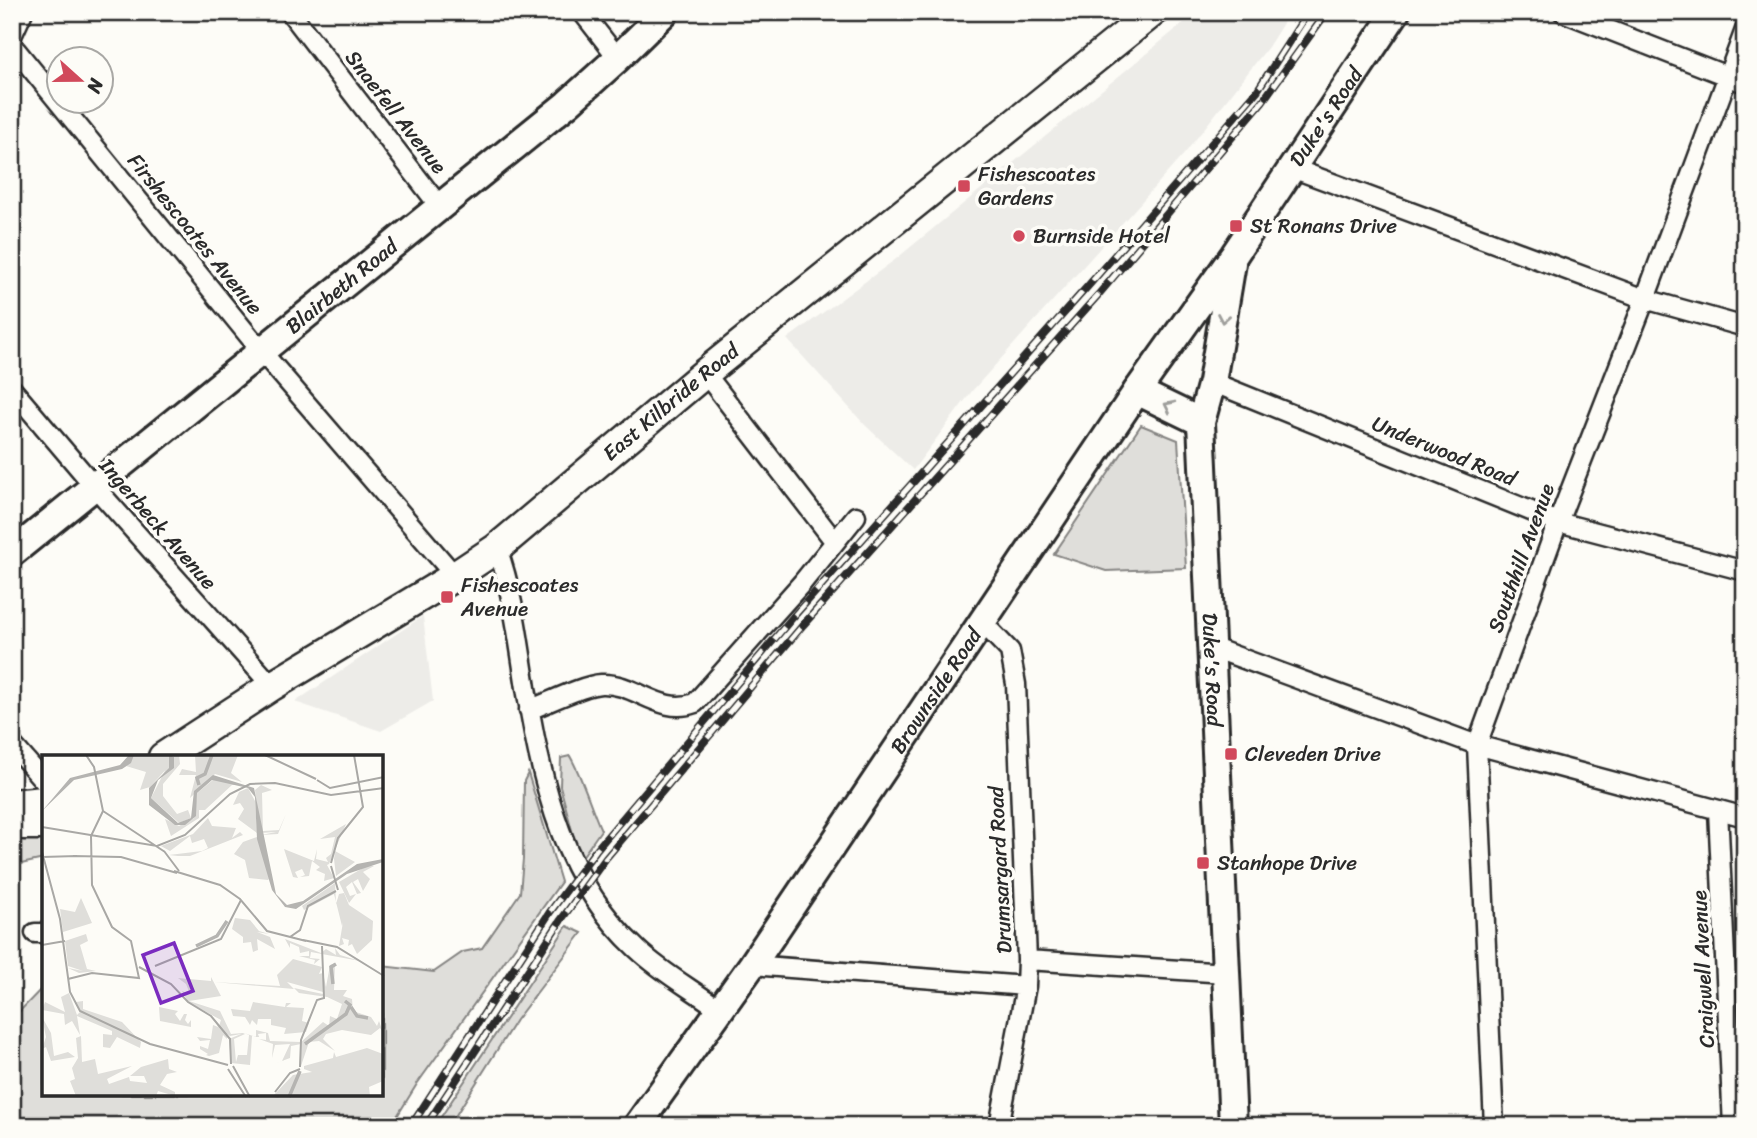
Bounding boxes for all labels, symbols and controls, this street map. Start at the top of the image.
street label: Snaefell Avenue [335,41,457,183]
north arrow [46,46,116,116]
street label: Duke's Road [1279,58,1374,175]
text: N [77,73,114,99]
street label: Firshescoates Avenue [117,144,273,324]
place label: Fishescoates Gardens [978,155,1096,217]
marker: Fishescoates Gardens [956,178,972,194]
place label: St Ronans Drive [1250,207,1397,245]
place label: Burnside Hotel [1033,217,1171,255]
marker: St Ronans Drive [1228,218,1244,234]
street label: Blairbeth Road [277,227,408,344]
marker: Burnside Hotel [1011,228,1027,244]
one-way arrow [1216,312,1231,324]
street label: East Kilbride Road [594,332,749,471]
one-way arrow [1164,401,1176,415]
street label: Underwood Road [1366,405,1524,498]
street label: Ingerbeck Avenue [89,448,227,599]
street label: Southhill Avenue [1476,478,1566,638]
place label: Fishescoates Avenue [460,566,579,628]
marker: Fishescoates Avenue [439,589,455,605]
street label: Duke's Road [1191,612,1234,729]
street label: Brownside Road [880,618,993,762]
place label: Cleveden Drive [1245,735,1381,773]
marker: Cleveden Drive [1223,746,1239,762]
inset map [42,755,383,1096]
street label: Drumsargard Road [977,783,1023,955]
place label: Stanhope Drive [1217,844,1357,882]
marker: Stanhope Drive [1195,855,1211,871]
street label: Craigwell Avenue [1680,889,1726,1049]

